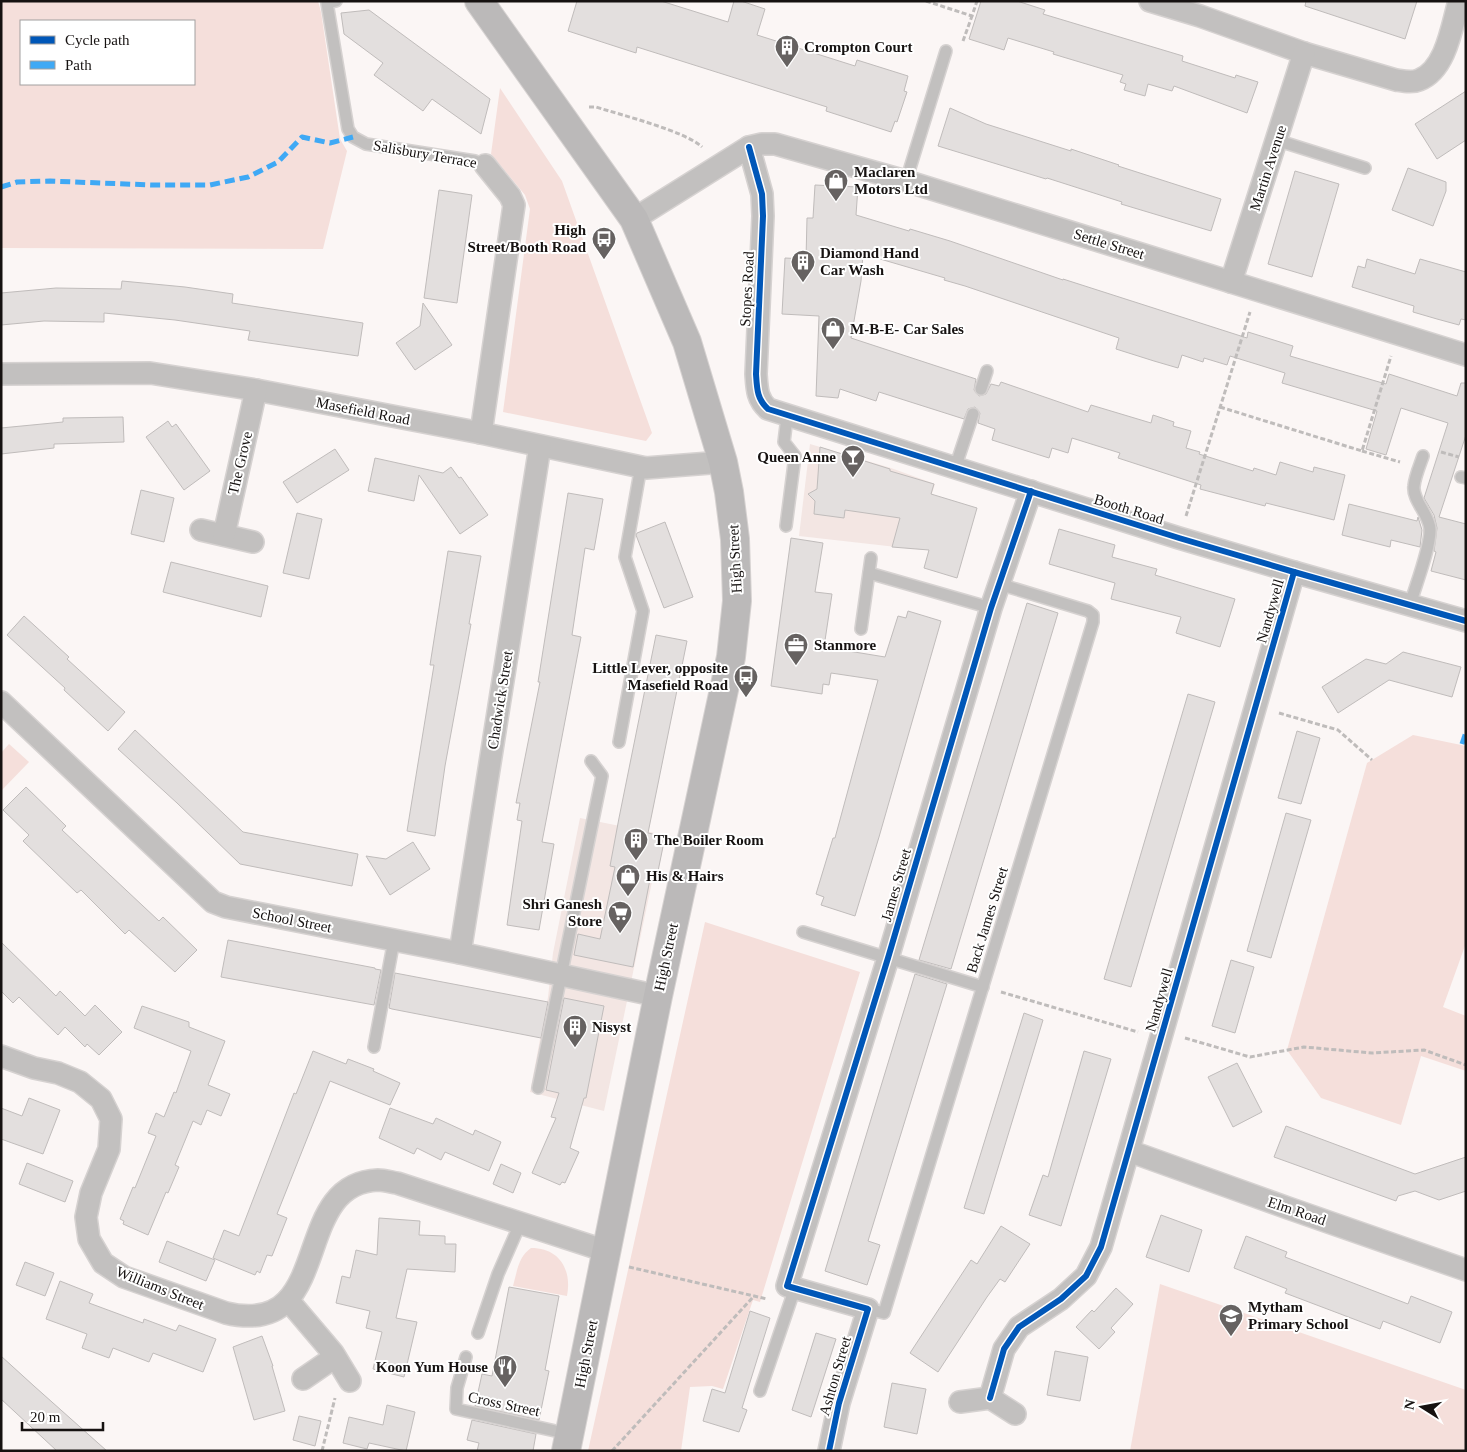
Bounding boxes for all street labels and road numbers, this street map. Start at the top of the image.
street label: Martin Avenue [1247,123,1290,213]
street label: Salisbury Terrace [372,137,478,171]
street label: Settle Street [1072,226,1147,263]
street label: Stopes Road [737,250,757,327]
street label: Masefield Road [315,394,412,428]
street label: The Grove [225,429,255,496]
street label: Booth Road [1092,491,1166,527]
street label: High Street [725,523,745,594]
street label: Nandywell [1253,577,1287,645]
street label: Chadwick Street [484,649,516,750]
street label: James Street [878,846,914,923]
street label: Back James Street [963,864,1011,975]
street label: School Street [251,904,334,936]
street label: High Street [651,921,681,992]
street label: Nandywell [1142,966,1176,1034]
street label: Elm Road [1266,1194,1329,1229]
street label: Williams Street [114,1263,207,1313]
street label: High Street [572,1318,601,1389]
street label: Ashton Street [816,1334,854,1418]
street label: Cross Street [467,1389,542,1420]

